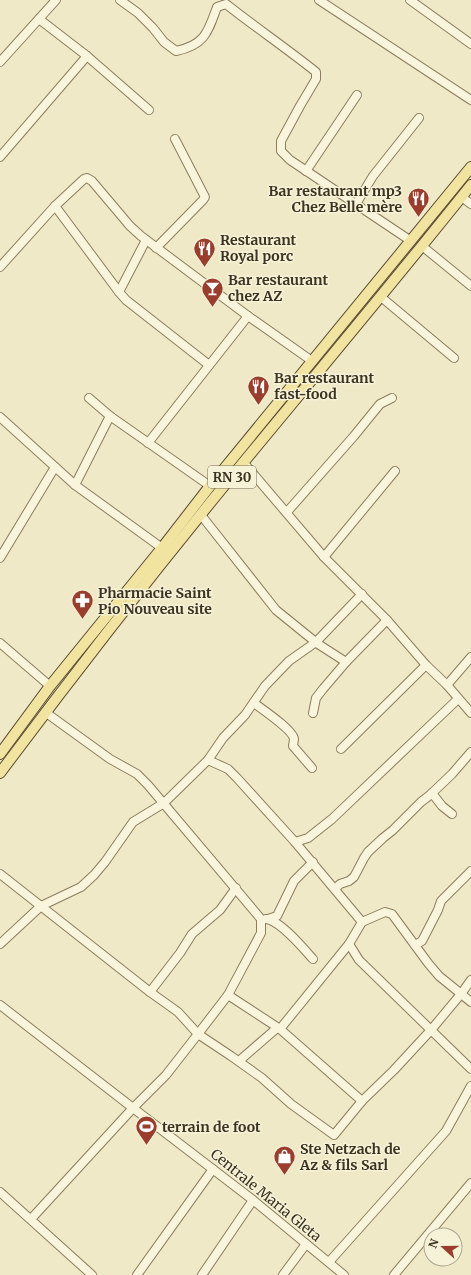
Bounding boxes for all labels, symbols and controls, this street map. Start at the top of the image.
place label: Bar restaurant mp3 Chez Belle mère [268,182,402,216]
restaurant icon: Bar restaurant mp3 Chez Belle mère [405,186,431,219]
place label: Restaurant Royal porc [220,231,297,265]
restaurant icon: Restaurant Royal porc [192,235,218,268]
place label: Bar restaurant chez AZ [228,271,329,305]
bar icon: Bar restaurant chez AZ [199,275,225,308]
place label: Bar restaurant fast-food [274,369,375,403]
restaurant icon: Bar restaurant fast-food [245,373,271,406]
road number: RN 30 [208,466,256,488]
place label: Pharmacie Saint Pio Nouveau site [98,584,212,618]
pharmacy icon: Pharmacie Saint Pio Nouveau site [70,588,96,621]
sports icon: terrain de foot [133,1114,159,1147]
place label: terrain de foot [162,1118,261,1136]
place label: Ste Netzach de Az & fils Sarl [299,1140,401,1174]
shop icon: Ste Netzach de Az & fils Sarl [271,1144,297,1177]
street label: Centrale Maria Gleta [207,1145,325,1246]
north arrow [423,1227,463,1267]
text: N [426,1237,442,1250]

